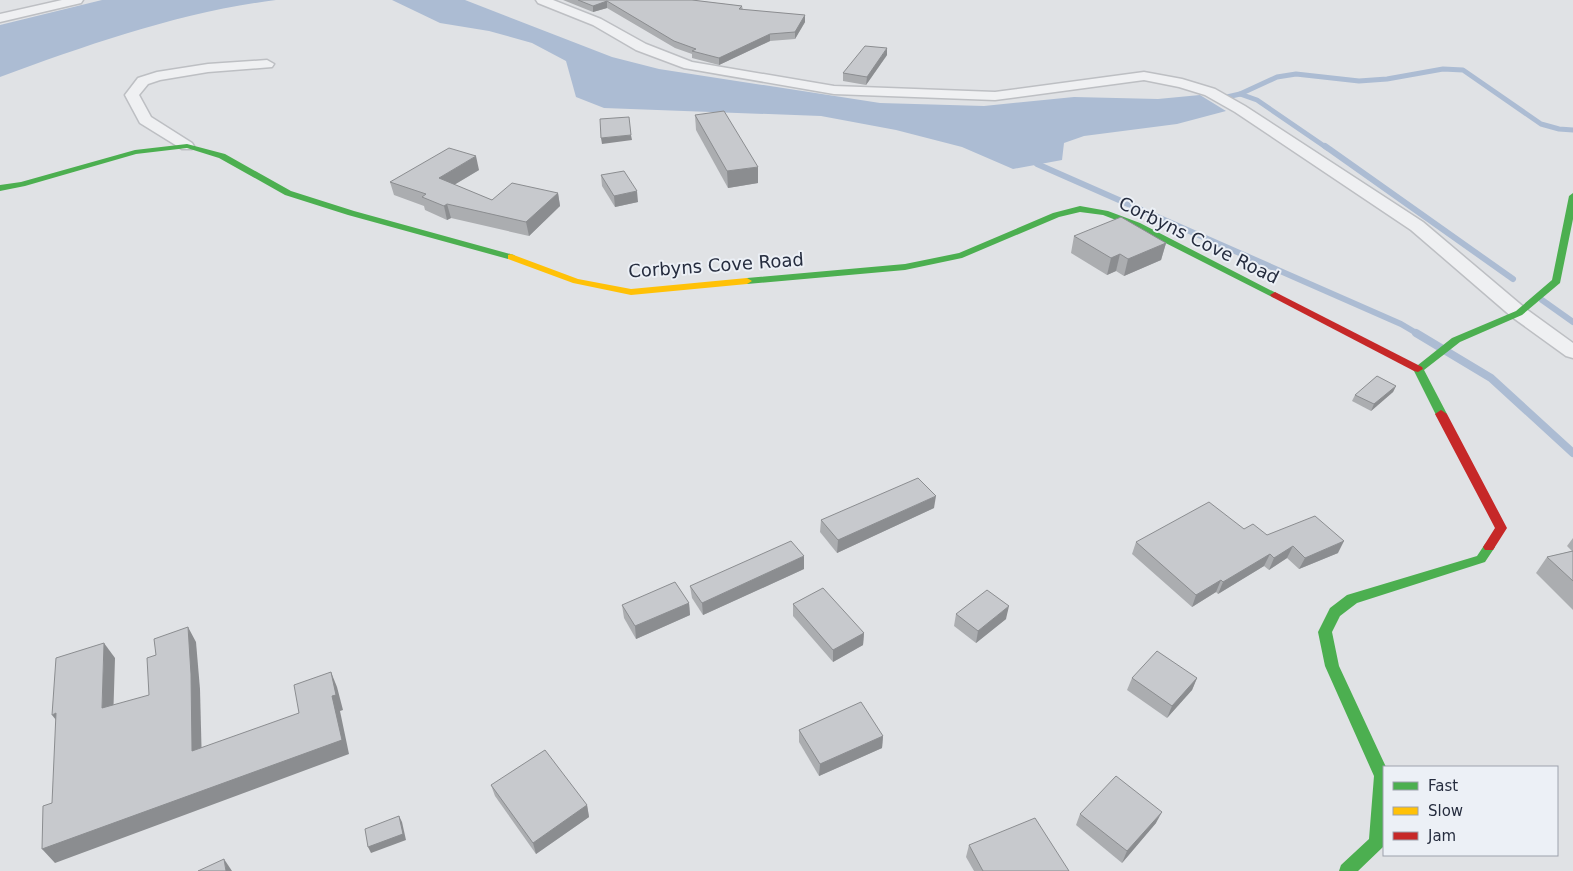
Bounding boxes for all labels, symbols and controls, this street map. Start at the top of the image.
street label: Corbyns Cove Road [1115,192,1283,288]
street label: Corbyns Cove Road [628,248,804,282]
legend [1383,766,1558,856]
text: Fast [1428,777,1458,795]
text: Slow [1428,802,1463,820]
text: Jam [1427,827,1456,845]

